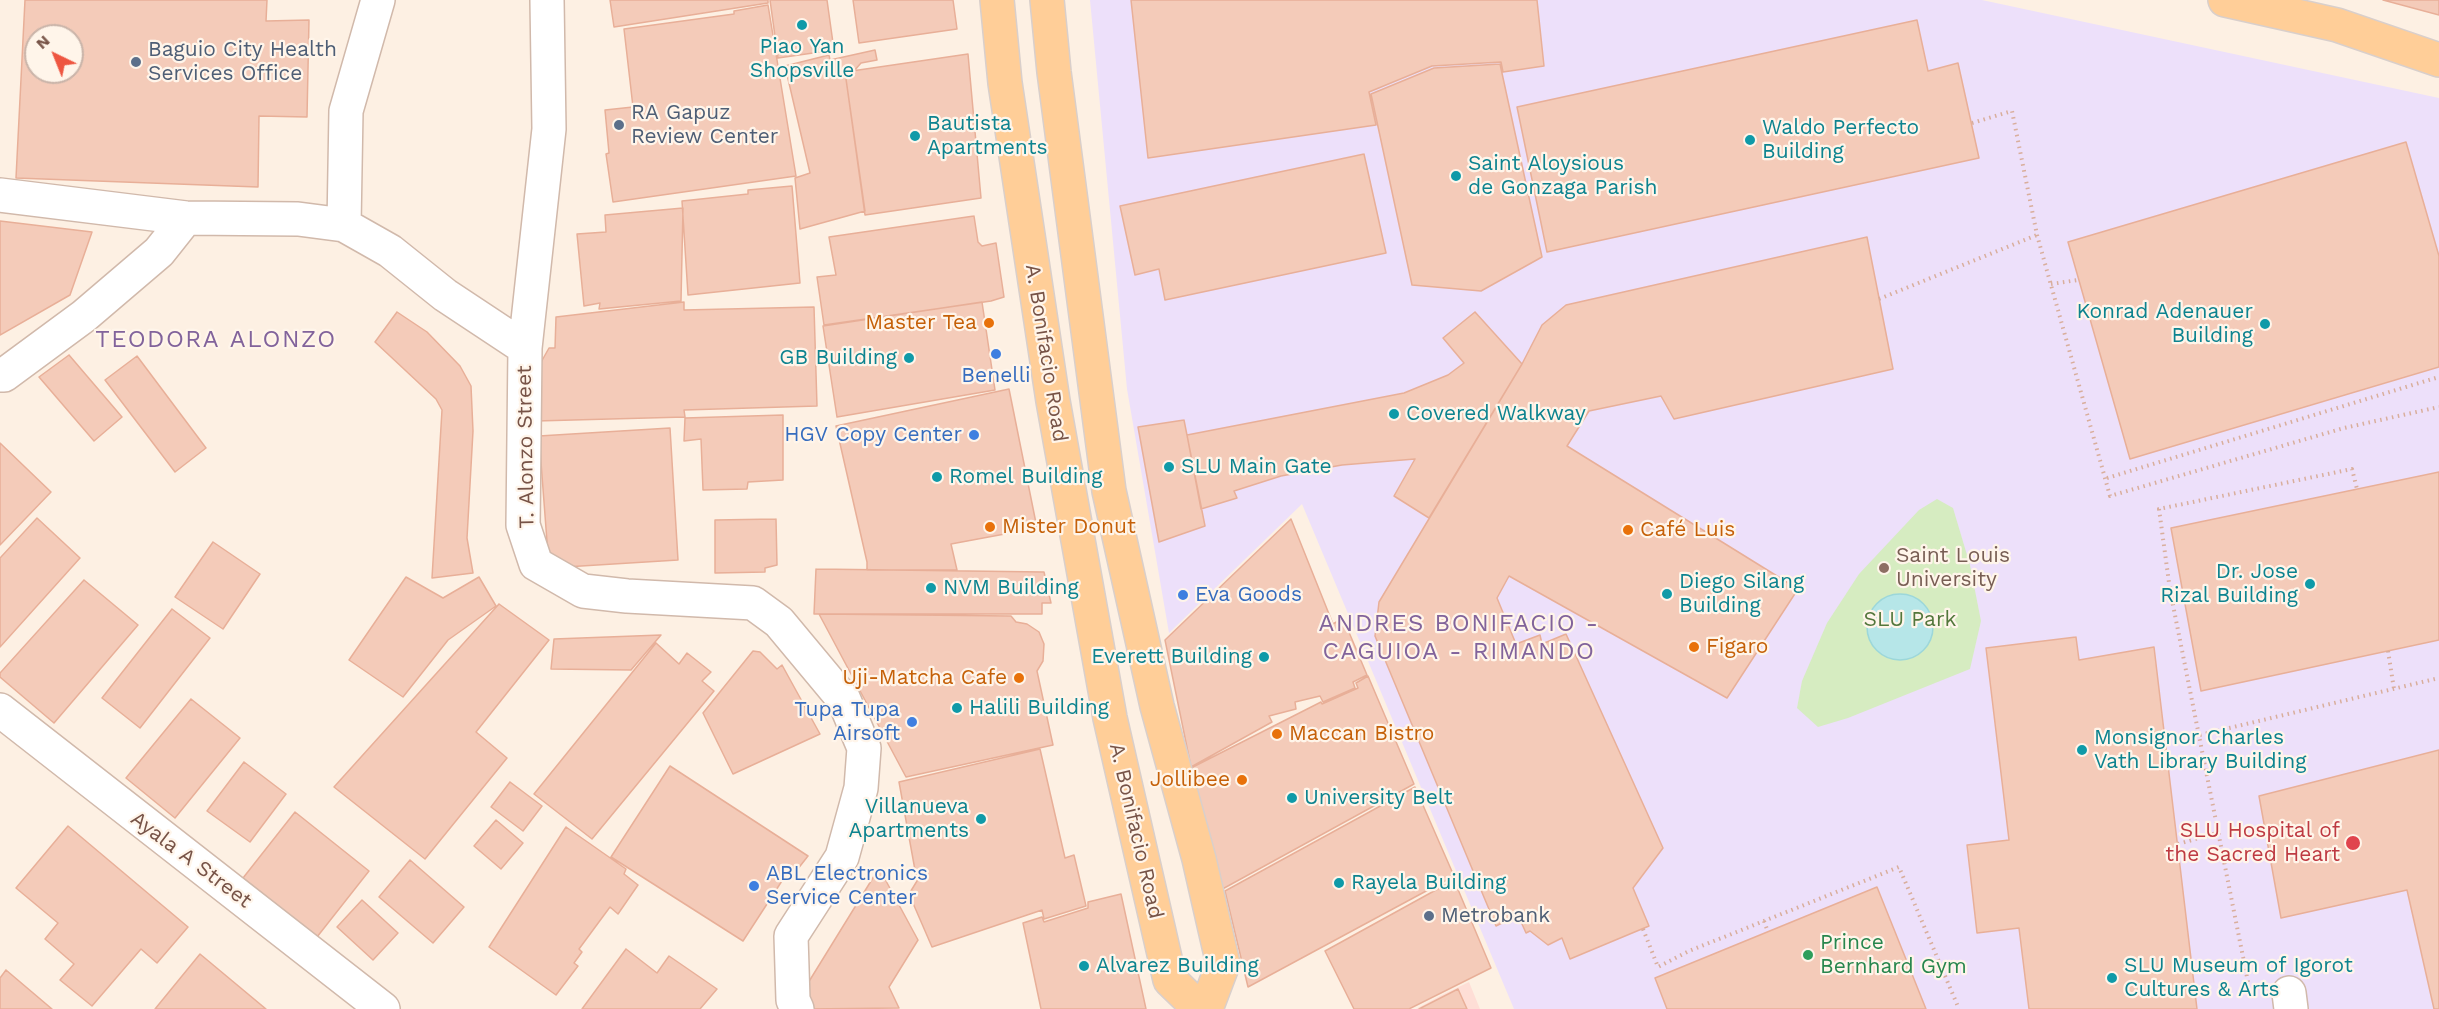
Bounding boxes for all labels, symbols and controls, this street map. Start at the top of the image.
marker: Piao Yan Shopsville [795,18,809,32]
north arrow [24,24,84,84]
text: N [32,31,54,53]
place label: Piao Yan Shopsville [750,34,854,84]
place label: Baguio City Health Services Office [148,37,337,87]
marker: Baguio City Health Services Office [129,55,143,69]
place label: RA Gapuz Review Center [631,100,778,150]
place label: Bautista Apartments [927,111,1047,161]
place label: Waldo Perfecto Building [1762,115,1919,165]
marker: RA Gapuz Review Center [612,118,626,132]
marker: Bautista Apartments [908,129,922,143]
marker: Waldo Perfecto Building [1743,133,1757,147]
place label: Saint Aloysious de Gonzaga Parish [1468,151,1657,201]
marker: Saint Aloysious de Gonzaga Parish [1449,169,1463,183]
street label: A. Bonifacio Road [1020,262,1072,444]
place label: Konrad Adenauer Building [2077,299,2253,349]
place label: Master Tea [865,310,977,336]
marker: Master Tea [982,316,996,330]
marker: Konrad Adenauer Building [2258,317,2272,331]
district label: TEODORA ALONZO [95,326,337,354]
place label: GB Building [779,345,897,371]
marker: Benelli [989,347,1003,361]
marker: GB Building [902,351,916,365]
place label: Benelli [961,363,1031,389]
street label: T. Alonzo Street [512,365,540,529]
place label: Covered Walkway [1406,401,1586,427]
marker: Covered Walkway [1387,407,1401,421]
place label: HGV Copy Center [784,422,962,448]
marker: HGV Copy Center [967,428,981,442]
place label: SLU Main Gate [1181,454,1332,480]
marker: SLU Main Gate [1162,460,1176,474]
place label: Romel Building [949,464,1103,490]
marker: Romel Building [930,470,944,484]
place label: Mister Donut [1002,514,1136,540]
place label: Café Luis [1640,517,1735,543]
marker: Mister Donut [983,520,997,534]
marker: Café Luis [1621,523,1635,537]
place label: Saint Louis University [1896,543,2010,593]
place label: Dr. Jose Rizal Building [2160,559,2298,609]
marker: Saint Louis University [1877,561,1891,575]
place label: Diego Silang Building [1679,569,1804,619]
place label: NVM Building [943,575,1079,601]
marker: Dr. Jose Rizal Building [2303,577,2317,591]
marker: NVM Building [924,581,938,595]
place label: Eva Goods [1195,582,1302,608]
marker: Diego Silang Building [1660,587,1674,601]
marker: Eva Goods [1176,588,1190,602]
park label: SLU Park [1864,607,1956,633]
district label: ANDRES BONIFACIO - CAGUIOA - RIMANDO [1318,610,1600,666]
place label: Figaro [1706,634,1768,660]
marker: Figaro [1687,640,1701,654]
place label: Everett Building [1091,644,1252,670]
marker: Everett Building [1257,650,1271,664]
place label: Uji-Matcha Cafe [842,665,1007,691]
marker: Uji-Matcha Cafe [1012,671,1026,685]
place label: Halili Building [969,695,1109,721]
place label: Tupa Tupa Airsoft [794,697,900,747]
marker: Halili Building [950,701,964,715]
marker: Tupa Tupa Airsoft [905,715,919,729]
place label: Maccan Bistro [1289,721,1434,747]
place label: Monsignor Charles Vath Library Building [2094,725,2306,775]
marker: Maccan Bistro [1270,727,1284,741]
street label: A. Bonifacio Road [1104,741,1168,921]
marker: Monsignor Charles Vath Library Building [2075,743,2089,757]
place label: Jollibee [1150,767,1230,793]
marker: Jollibee [1235,773,1249,787]
place label: University Belt [1304,785,1453,811]
marker: University Belt [1285,791,1299,805]
place label: Villanueva Apartments [849,794,969,844]
street label: Ayala A Street [126,806,256,914]
marker: Villanueva Apartments [974,812,988,826]
place label: SLU Hospital of the Sacred Heart [2165,818,2340,868]
marker: SLU Hospital of the Sacred Heart [2344,834,2362,852]
place label: ABL Electronics Service Center [766,861,928,911]
place label: Rayela Building [1351,870,1506,896]
marker: Rayela Building [1332,876,1346,890]
marker: ABL Electronics Service Center [747,879,761,893]
place label: Metrobank [1441,903,1550,929]
marker: Metrobank [1422,909,1436,923]
place label: Prince Bernhard Gym [1820,930,1967,980]
marker: Prince Bernhard Gym [1801,948,1815,962]
place label: Alvarez Building [1096,953,1259,979]
place label: SLU Museum of Igorot Cultures & Arts [2124,953,2353,1003]
marker: Alvarez Building [1077,959,1091,973]
marker: SLU Museum of Igorot Cultures & Arts [2105,971,2119,985]

